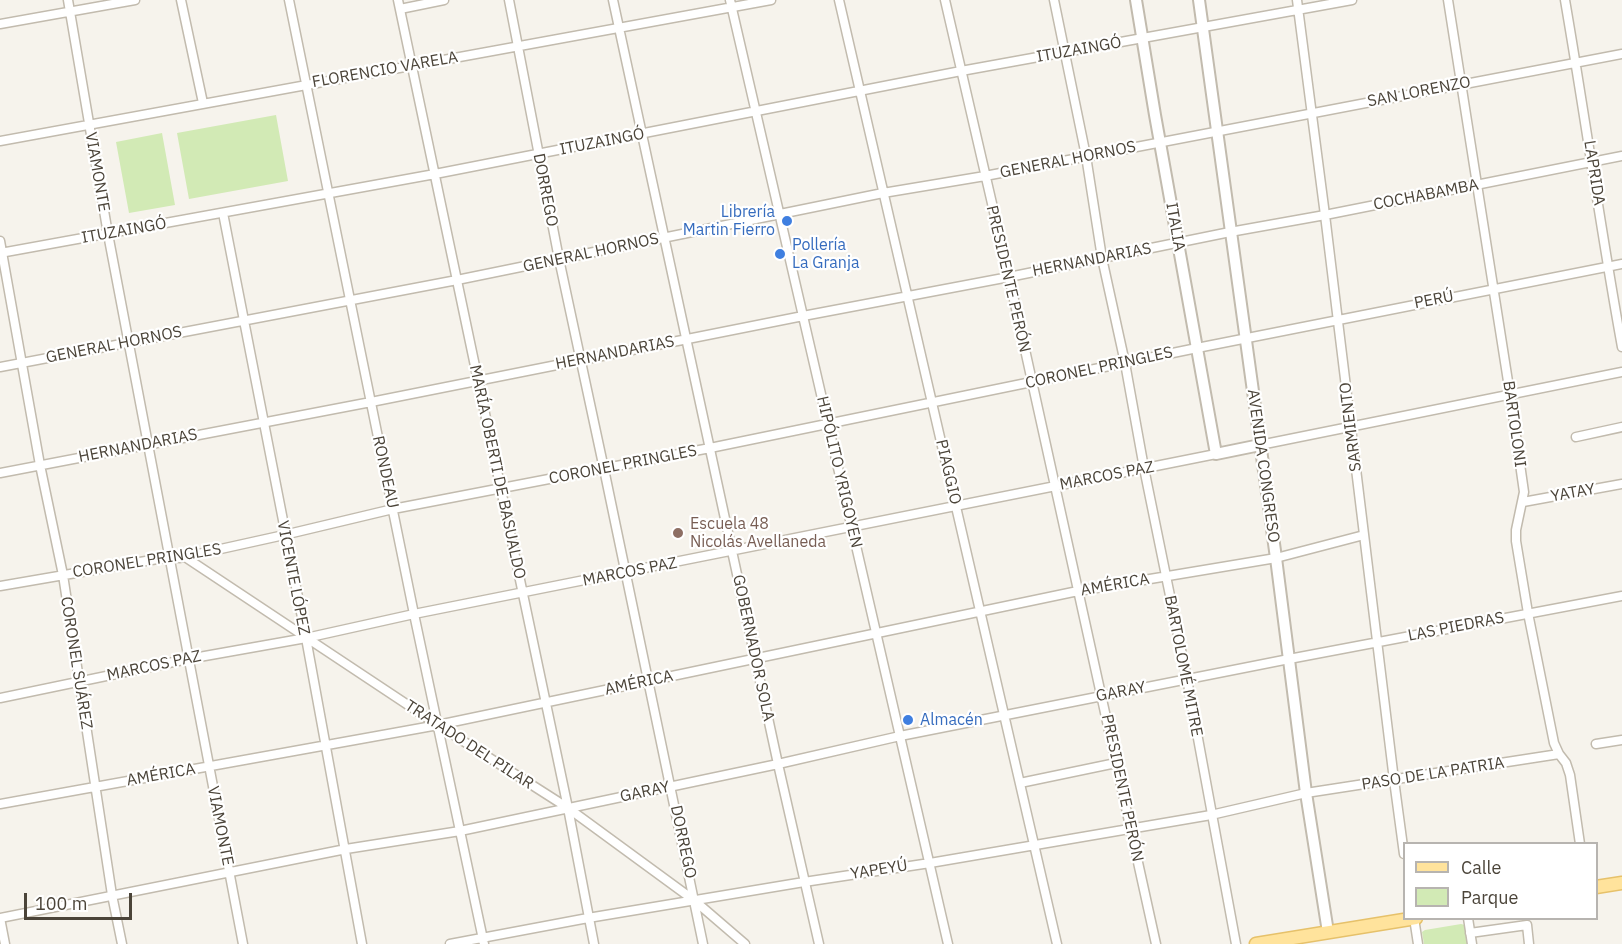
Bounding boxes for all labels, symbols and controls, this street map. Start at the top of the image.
street label: ITUZAINGÓ [1035,33,1123,67]
street label: FLORENCIO VARELA [311,48,459,92]
street label: SAN LORENZO [1366,73,1472,111]
street label: ITUZAINGÓ [558,124,646,160]
street label: VIAMONTE [81,131,113,213]
street label: GENERAL HORNOS [998,137,1138,183]
street label: LAPRIDA [1579,139,1609,207]
street label: DORREGO [528,152,562,228]
street label: COCHABAMBA [1372,175,1480,215]
street label: ITALIA [1161,201,1189,253]
place label: Librería Martin Fierro [683,202,775,240]
street label: PRESIDENTE PERÓN [982,204,1034,354]
street label: ITUZAINGÓ [80,214,168,248]
marker: Librería Martin Fierro [780,214,794,228]
street label: GENERAL HORNOS [521,229,661,277]
place label: Pollería La Granja [792,235,859,273]
street label: HERNANDARIAS [1031,239,1153,281]
marker: Pollería La Granja [773,247,787,261]
street label: PERÚ [1413,287,1455,313]
street label: GENERAL HORNOS [44,322,184,368]
street label: HERNANDARIAS [554,332,676,374]
street label: CORONEL PRINGLES [1023,343,1175,393]
street label: MARÍA OBERTI DE BASUALDO [465,363,529,581]
street label: BARTOLONI [1498,380,1530,468]
street label: SARMIENTO [1336,381,1366,473]
street label: AVENIDA CONGRESO [1243,388,1283,544]
street label: HIPÓLITO YRIGOYEN [812,394,866,550]
street label: HERNANDARIAS [77,425,199,467]
street label: RONDEAU [368,434,402,510]
street label: PIAGGIO [931,438,965,506]
street label: CORONEL PRINGLES [547,441,699,489]
street label: MARCOS PAZ [1058,457,1156,495]
street label: YATAY [1549,480,1597,506]
place label: Escuela 48 Nicolás Avellaneda [690,514,826,552]
street label: VICENTE LÓPEZ [272,519,314,637]
marker: Escuela 48 Nicolás Avellaneda [671,526,685,540]
street label: CORONEL PRINGLES [71,540,223,582]
street label: MARCOS PAZ [581,553,679,591]
street label: AMÉRICA [1079,570,1151,600]
street label: GOBERNADOR SOLA [728,573,778,723]
street label: BARTOLOMÉ MITRE [1160,594,1206,738]
street label: CORONEL SUÁREZ [56,595,96,731]
street label: LAS PIEDRAS [1406,608,1506,646]
street label: MARCOS PAZ [105,647,203,685]
street label: AMÉRICA [603,666,675,700]
street label: GARAY [1094,678,1148,706]
street label: TRATADO DEL PILAR [401,696,537,794]
place label: Almacén [920,710,983,730]
street label: PRESIDENTE PERÓN [1097,712,1147,864]
marker: Almacén [901,713,915,727]
street label: PASO DE LA PATRIA [1360,753,1506,795]
street label: AMÉRICA [125,760,197,790]
street label: GARAY [618,777,672,807]
street label: VIAMONTE [203,785,237,867]
street label: DORREGO [666,804,700,880]
legend [1403,842,1598,920]
street label: YAPEYÚ [849,856,909,884]
text: Calle [1461,856,1501,879]
scale bar [27,881,135,919]
text: Parque [1461,886,1518,909]
text: 100 m [35,892,87,915]

